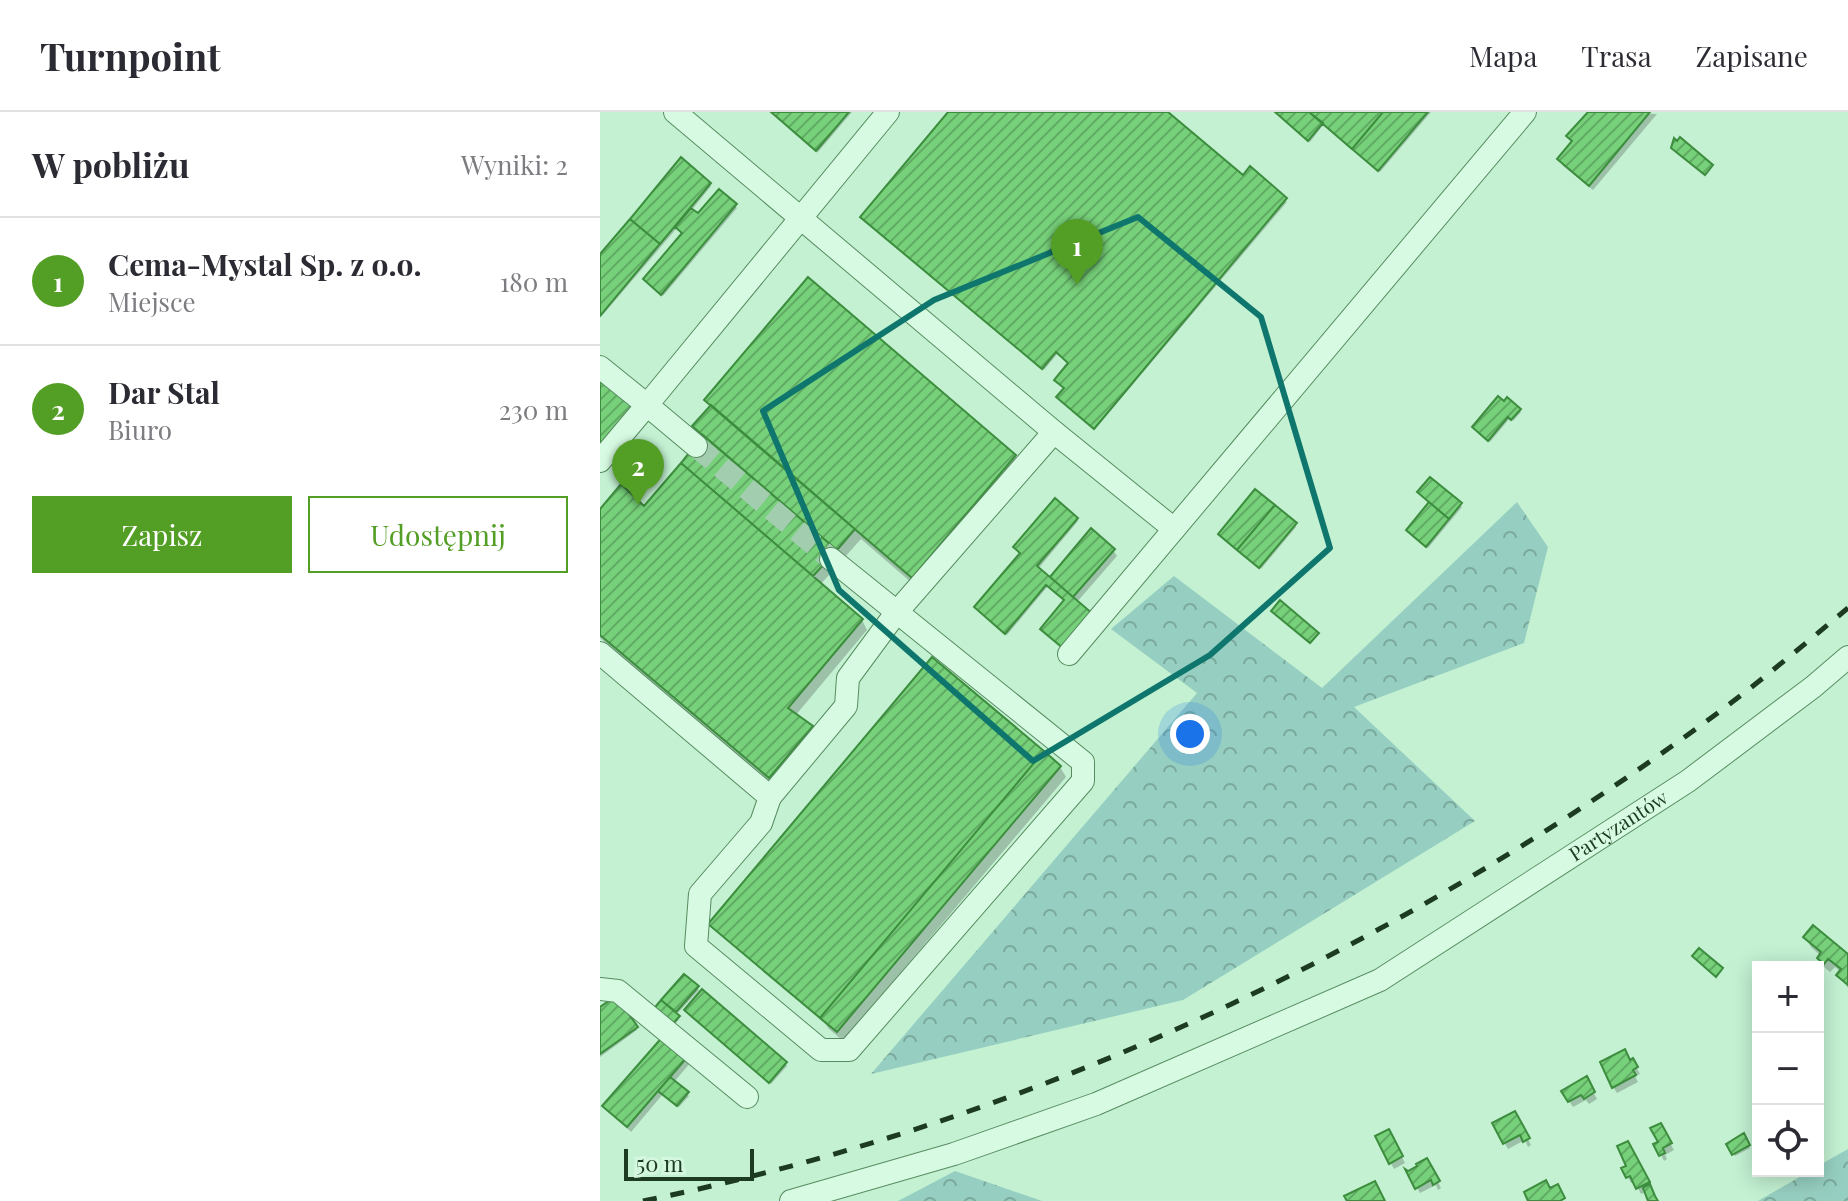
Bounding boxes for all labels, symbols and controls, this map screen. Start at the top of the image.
text: Turnpoint [40,30,221,81]
text: Mapa [1469,37,1537,74]
text: Trasa [1581,37,1652,74]
text: Zapisane [1696,37,1808,74]
text: W pobliżu [32,141,190,187]
text: Wyniki: 2 [461,147,568,182]
pin: 1 [1051,219,1103,285]
text: Cema-Mystal Sp. z o.o. [108,244,422,284]
text: 1 [53,264,63,299]
text: 180 m [500,264,568,299]
text: Miejsce [108,284,196,319]
text: Dar Stal [108,372,220,412]
text: 2 [51,392,65,427]
text: 230 m [499,392,568,427]
text: Biuro [108,412,172,447]
pin: 2 [612,439,664,505]
button: Zapisz [32,496,292,573]
button: Udostępnij [308,496,568,573]
your location [1170,714,1210,754]
street label: Partyzantów [1563,782,1673,866]
map controls [1752,961,1824,1177]
button: + [1752,961,1824,1033]
button: − [1752,1033,1824,1105]
button: locate [1752,1105,1824,1177]
scale bar [624,1145,754,1181]
text: 50 m [636,1148,683,1178]

